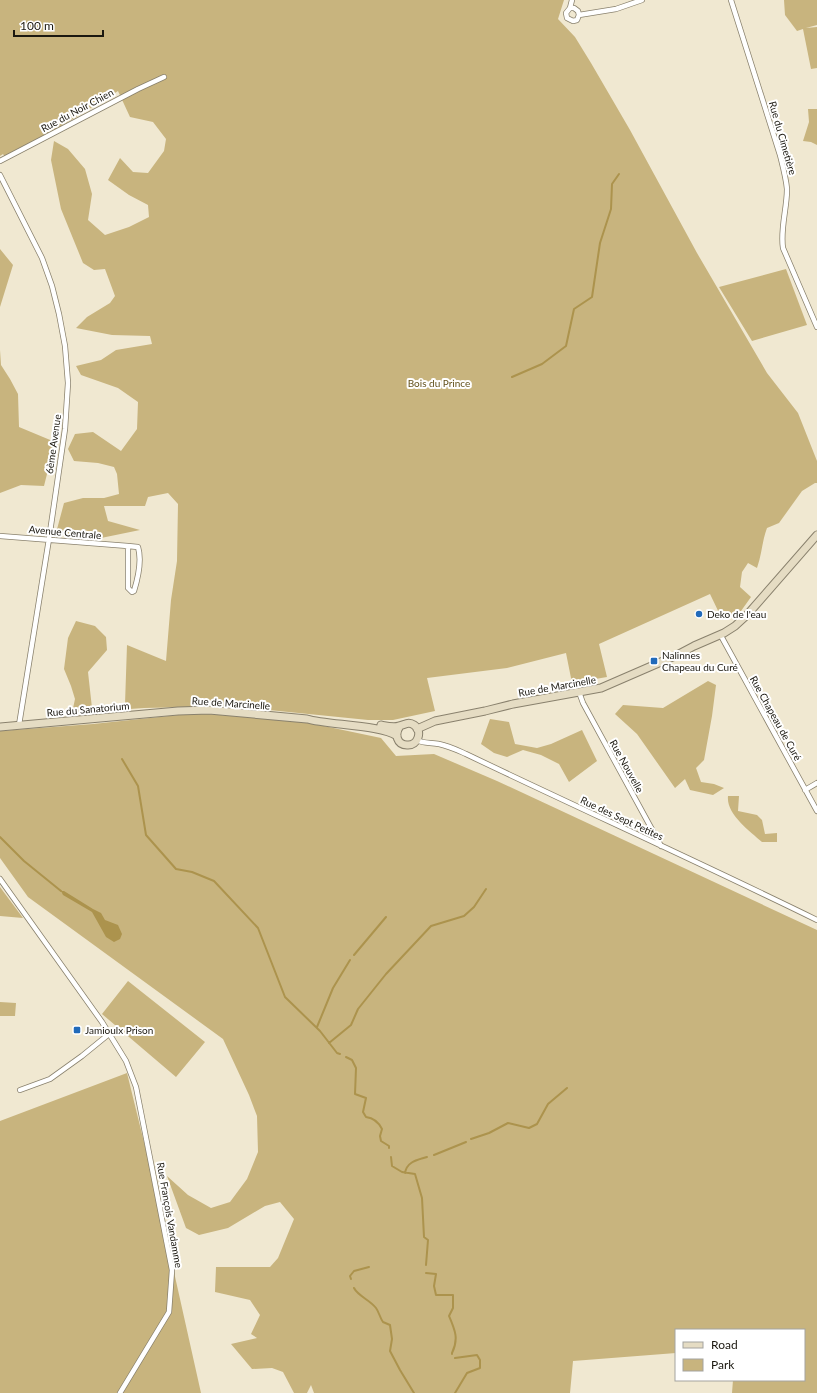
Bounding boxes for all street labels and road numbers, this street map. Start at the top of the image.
street label: Rue du Noir Chien [39,86,115,134]
street label: Rue du Cimetière [767,100,799,176]
street label: 6ème Avenue [43,413,63,475]
street label: Avenue Centrale [28,523,102,541]
street label: Rue de Marcinelle [517,673,597,699]
street label: Rue Chapeau de Curé [748,674,804,762]
street label: Rue de Marcinelle [191,694,271,712]
street label: Rue du Sanatorium [46,699,130,719]
street label: Rue Nouvelle [608,738,646,794]
street label: Rue des Sept Petites [579,794,665,842]
street label: Rue François Vandamme [155,1161,185,1269]

